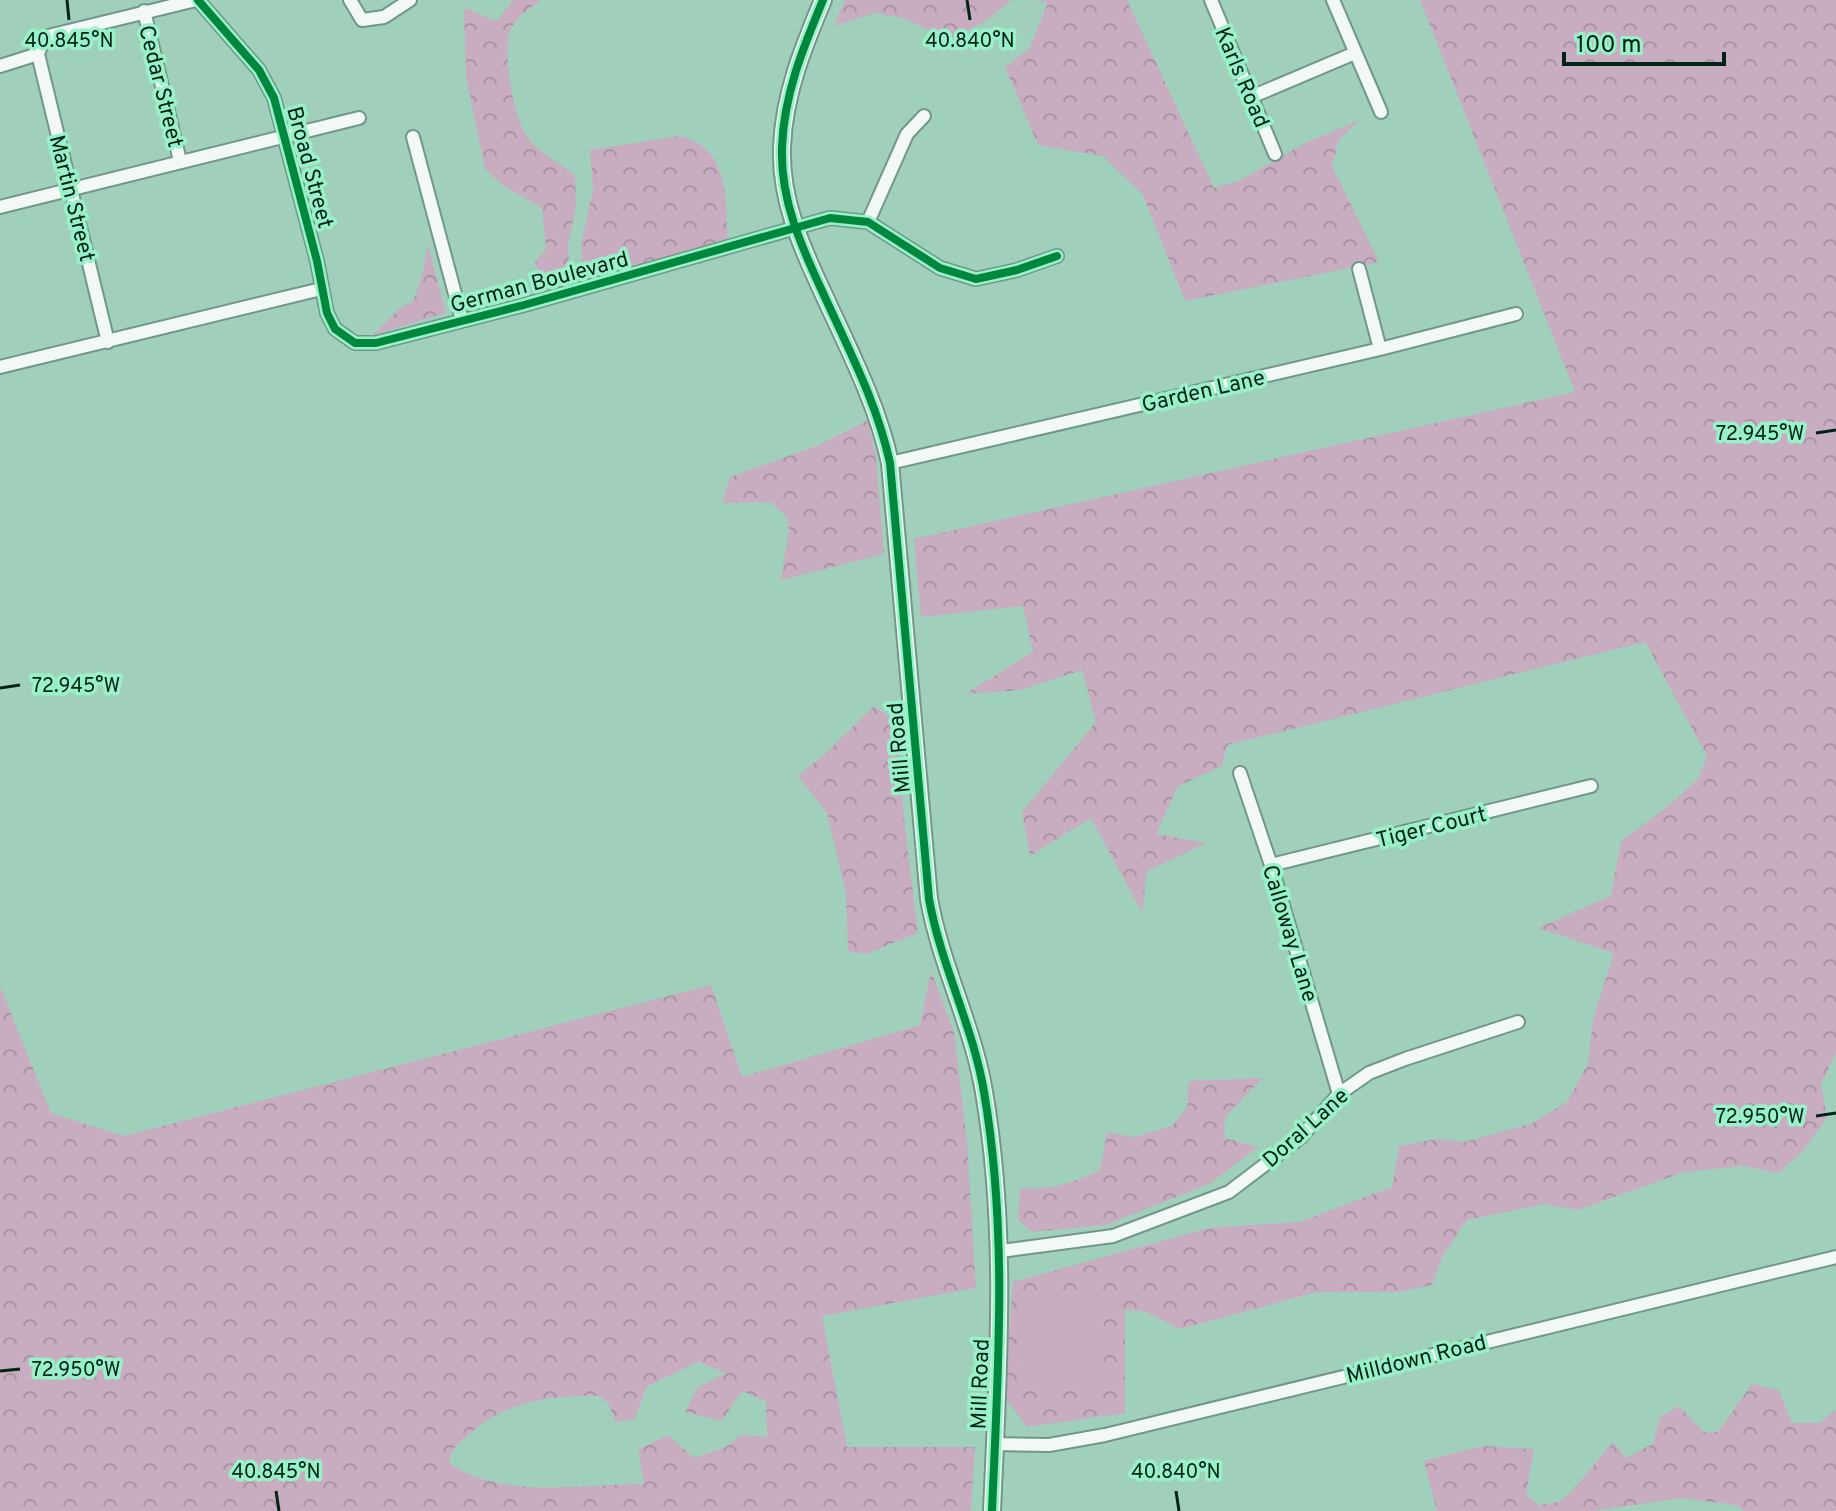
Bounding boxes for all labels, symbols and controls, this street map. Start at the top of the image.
scale bar [1564,16,1724,66]
street label: Cedar Street [131,23,188,151]
street label: Karls Road [1207,24,1274,132]
text: 40.845°N [24,29,114,55]
text: 40.840°N [925,29,1015,55]
text: 100 m [1576,31,1642,61]
street label: Broad Street [279,104,338,232]
street label: Martin Street [42,133,99,265]
street label: German Boulevard [448,247,632,320]
street label: Garden Lane [1139,365,1268,420]
text: 72.945°W [1716,422,1804,448]
text: 72.945°W [32,674,120,700]
street label: Mill Road [883,701,918,794]
street label: Tiger Court [1374,802,1490,855]
street label: Calloway Lane [1255,862,1322,1006]
street label: Doral Lane [1258,1083,1355,1174]
text: 72.950°W [1715,1105,1805,1131]
street label: Milldown Road [1344,1330,1489,1391]
street label: Mill Road [966,1338,997,1430]
text: 72.950°W [31,1358,121,1384]
text: 40.845°N [231,1460,321,1486]
text: 40.840°N [1131,1460,1221,1486]

